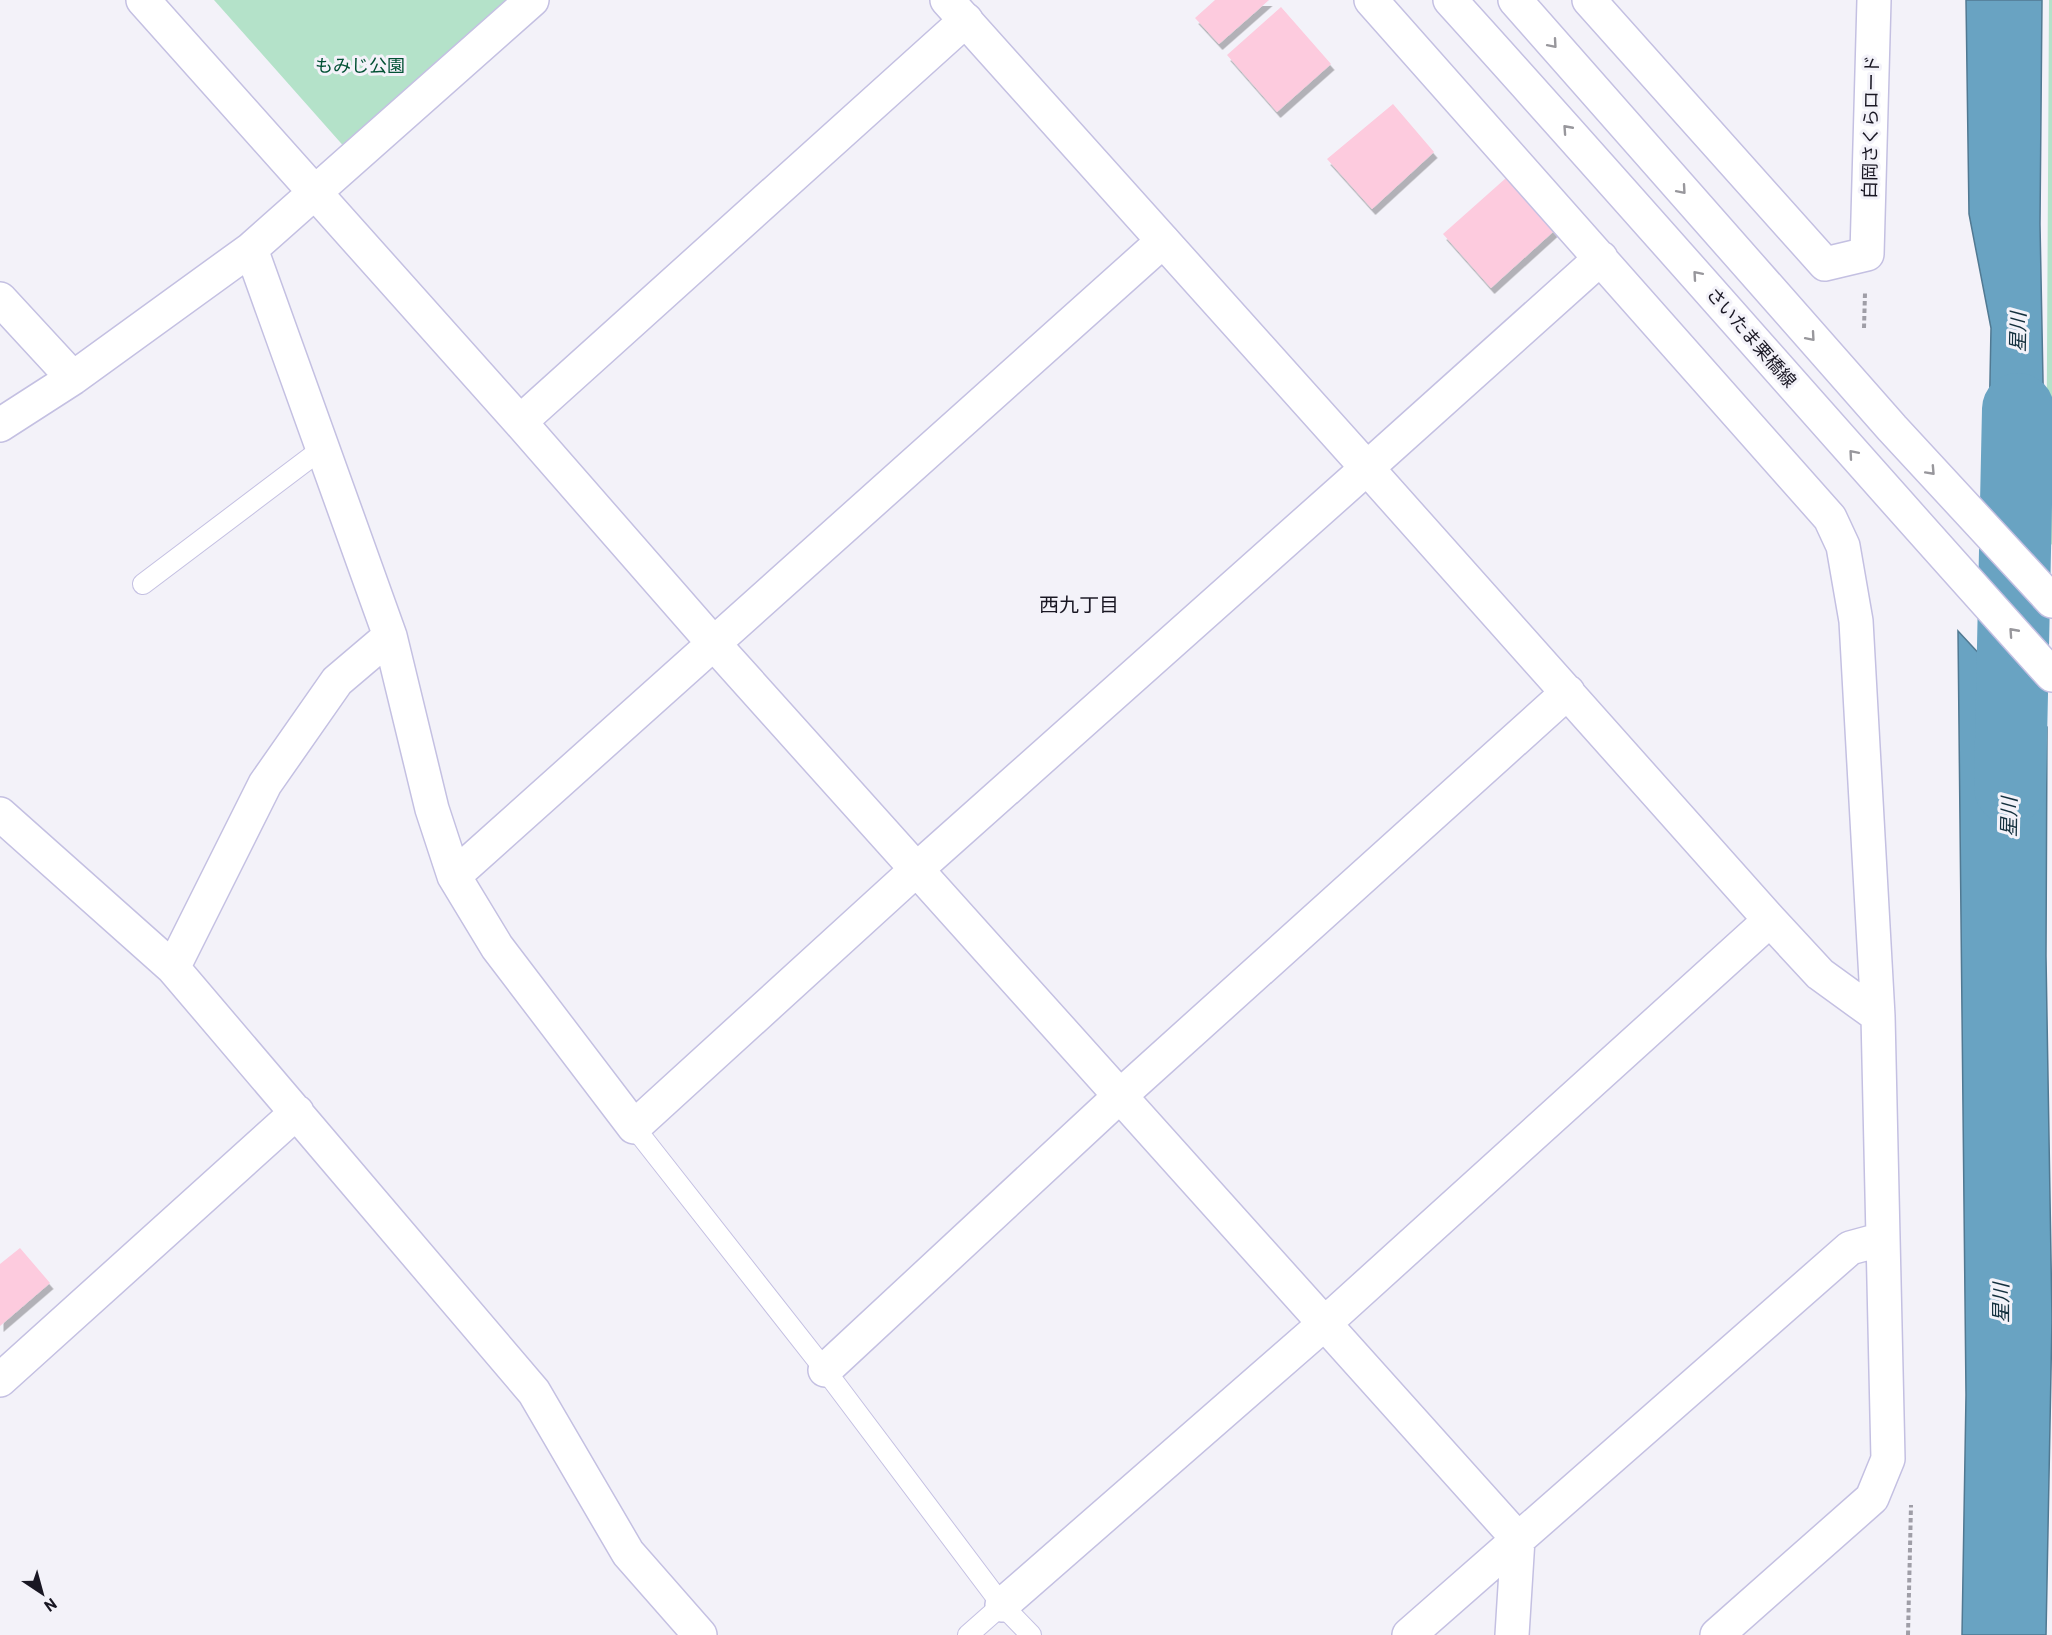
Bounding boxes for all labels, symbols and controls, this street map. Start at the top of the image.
one-way arrow [1546,37,1557,48]
park label: もみじ公園 [315,54,405,76]
street label: 白岡さくらロード [1858,55,1882,199]
one-way arrow [1564,126,1575,137]
one-way arrow [1675,183,1686,194]
one-way arrow [1693,271,1704,282]
street label: さいたま栗橋線 [1703,282,1801,392]
water label: 星川 [2005,310,2029,352]
one-way arrow [1804,330,1815,340]
one-way arrow [1849,450,1860,461]
one-way arrow [1924,464,1935,475]
district label: 西九丁目 [1039,592,1119,616]
one-way arrow [2009,628,2020,639]
water label: 星川 [1996,795,2020,837]
water label: 星川 [1988,1281,2012,1323]
north arrow [12,1563,72,1623]
text: N [41,1595,61,1616]

